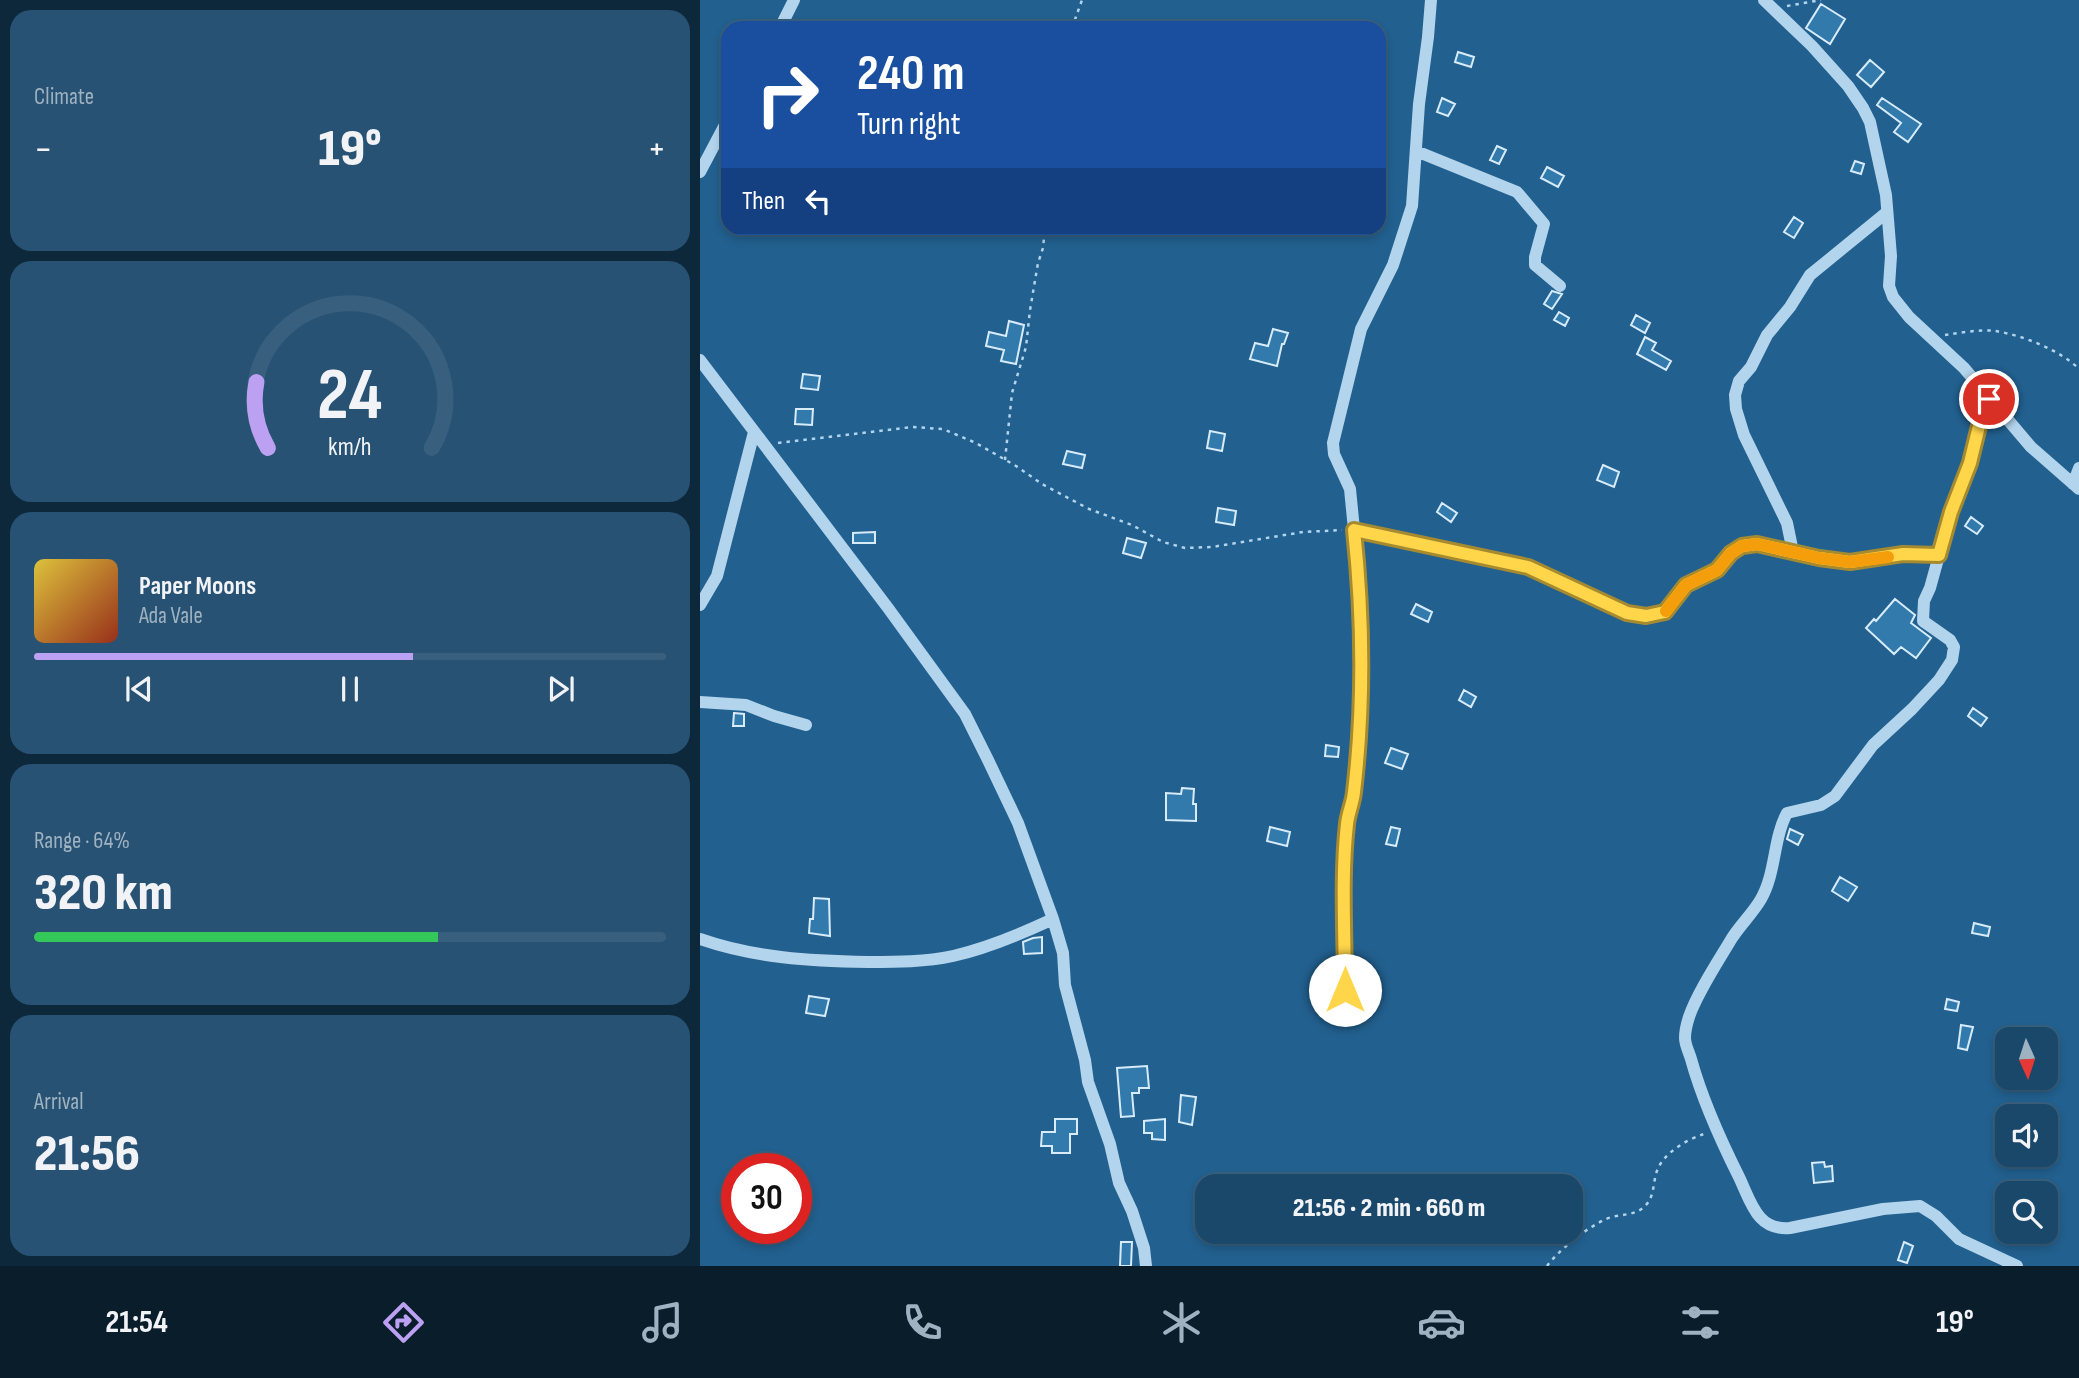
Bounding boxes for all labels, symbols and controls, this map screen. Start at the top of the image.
text: 240 m [857,45,965,104]
icon: right [742,49,833,140]
text: Climate [34,83,94,111]
text: Turn right [857,105,961,144]
text: 19° [318,118,382,181]
text: − [34,127,53,172]
text: + [647,127,666,172]
icon: left [799,182,837,220]
text: Then [742,186,785,217]
text: 24 [317,352,383,440]
pin [1959,369,2019,429]
icon: arrive [1970,380,2008,418]
text: km/h [328,432,372,463]
text: Paper Moons [139,571,256,602]
text: Ada Vale [139,602,203,630]
icon: previous [120,670,158,708]
icon: pause [331,670,369,708]
icon: next [542,670,580,708]
text: Range · 64% [34,827,130,855]
text: 320 km [34,862,173,925]
position arrow [1308,953,1382,1027]
north arrow [1995,1027,2058,1090]
map controls [1995,1027,2058,1244]
text: Arrival [34,1088,83,1116]
button: sound [1995,1104,2058,1167]
text: 21:56 [34,1123,140,1186]
speed limit sign: 30 [721,1153,812,1244]
button: search [1995,1181,2058,1244]
text: 21:56 · 2 min · 660 m [1293,1193,1485,1224]
icon: directions [379,1298,428,1347]
icon: music [638,1298,687,1347]
icon: phone [898,1298,947,1347]
icon: climate [1157,1298,1206,1347]
icon: car [1417,1298,1466,1347]
icon: filters [1676,1298,1725,1347]
text: 21:54 [105,1303,168,1342]
text: 19° [1936,1303,1974,1342]

